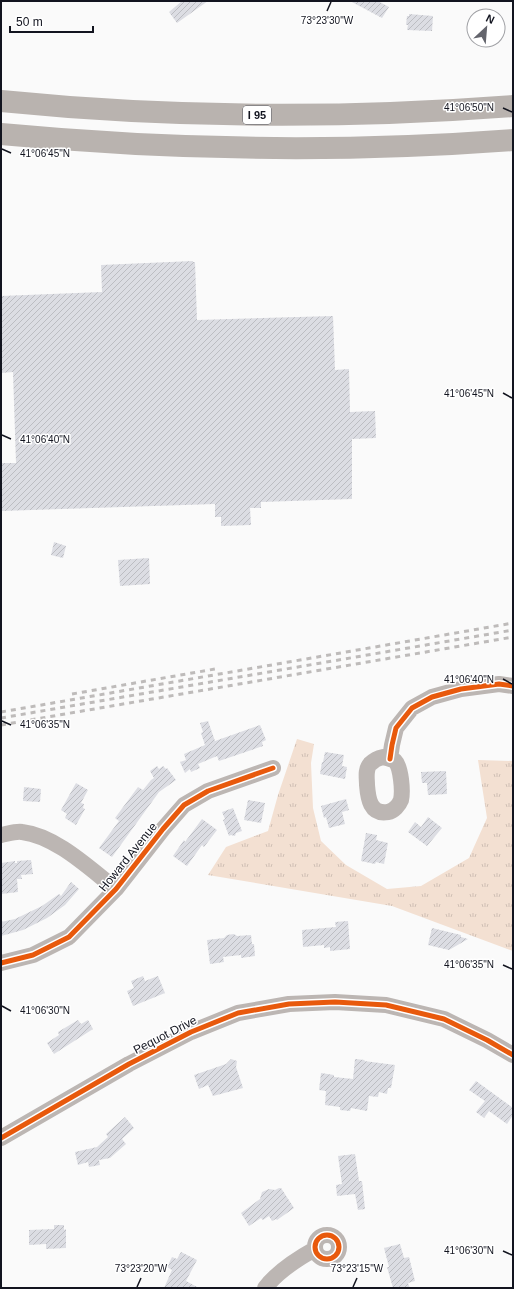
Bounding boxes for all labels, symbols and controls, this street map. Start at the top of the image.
scale bar [10,8,93,34]
north arrow [466,8,506,48]
text: N [484,12,497,26]
text: 50 m [16,15,43,29]
text: 73°23'30"W [301,15,354,26]
text: 41°06'50"N [444,102,494,113]
road number: I 95 [243,106,271,124]
text: 41°06'45"N [20,148,70,159]
text: 41°06'45"N [444,388,494,399]
text: 41°06'40"N [20,434,70,445]
text: 41°06'40"N [444,674,494,685]
text: 41°06'35"N [20,719,70,730]
street label: Howard Avenue [96,820,160,894]
text: 41°06'35"N [444,959,494,970]
text: 41°06'30"N [20,1005,70,1016]
street label: Pequot Drive [131,1013,199,1057]
text: 41°06'30"N [444,1245,494,1256]
text: 73°23'20"W [115,1263,168,1274]
text: 73°23'15"W [331,1263,384,1274]

